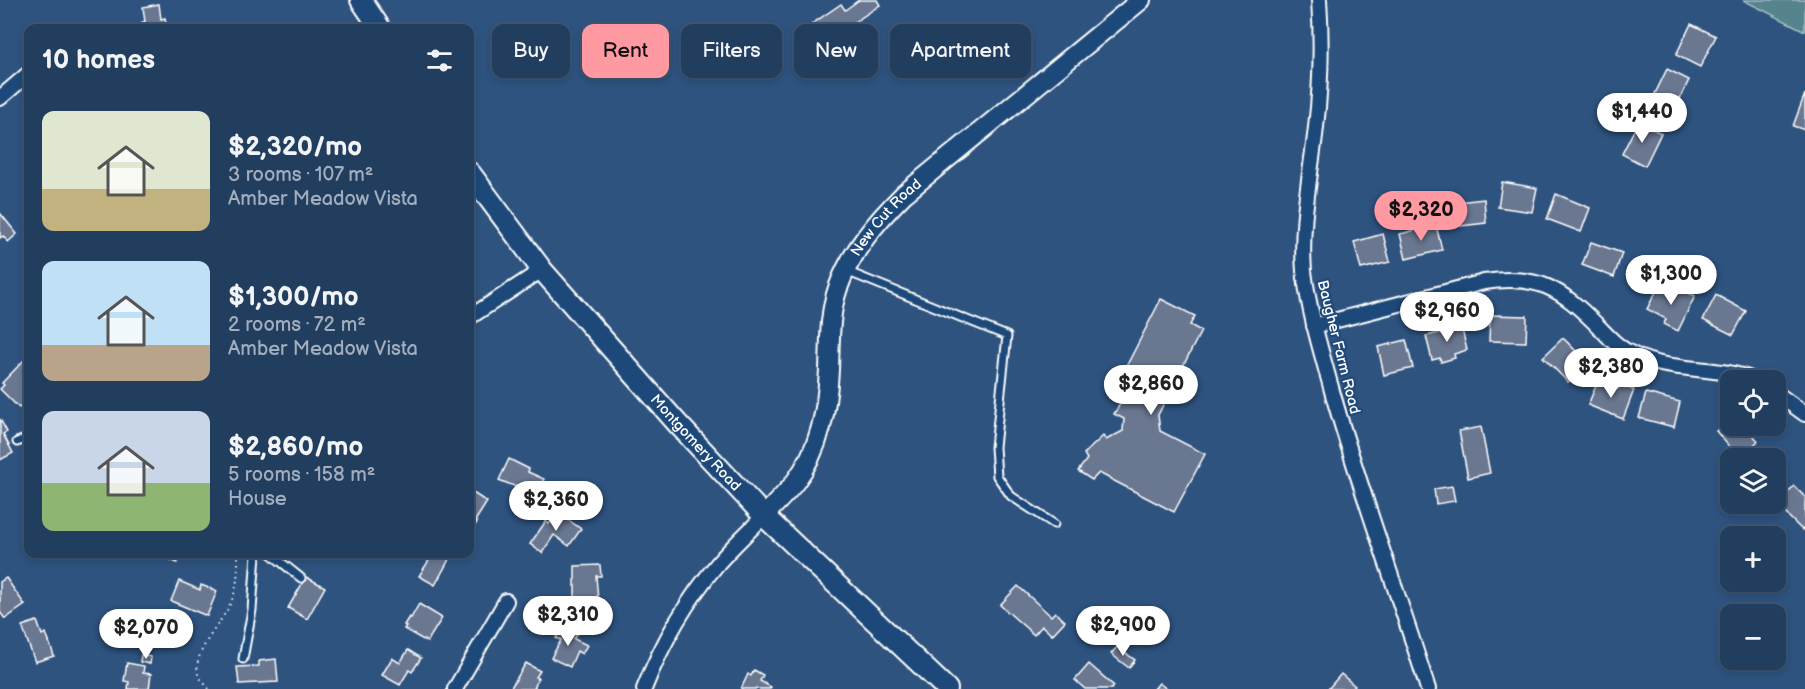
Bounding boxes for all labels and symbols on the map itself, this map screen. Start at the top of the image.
pin: $1,440 [1593,93,1691,144]
street label: New Cut Road [846,175,926,260]
pin: $2,320 [1372,191,1470,242]
pin: $1,300 [1622,255,1720,306]
street label: Baugher Farm Road [1313,278,1364,416]
pin: $2,960 [1398,292,1496,343]
pin: $2,380 [1562,348,1660,399]
pin: $2,860 [1102,365,1200,416]
street label: Montgomery Road [646,391,745,495]
pin: $2,360 [507,481,605,532]
pin: $2,310 [519,596,617,647]
pin: $2,900 [1074,606,1172,657]
pin: $2,070 [97,609,195,660]

